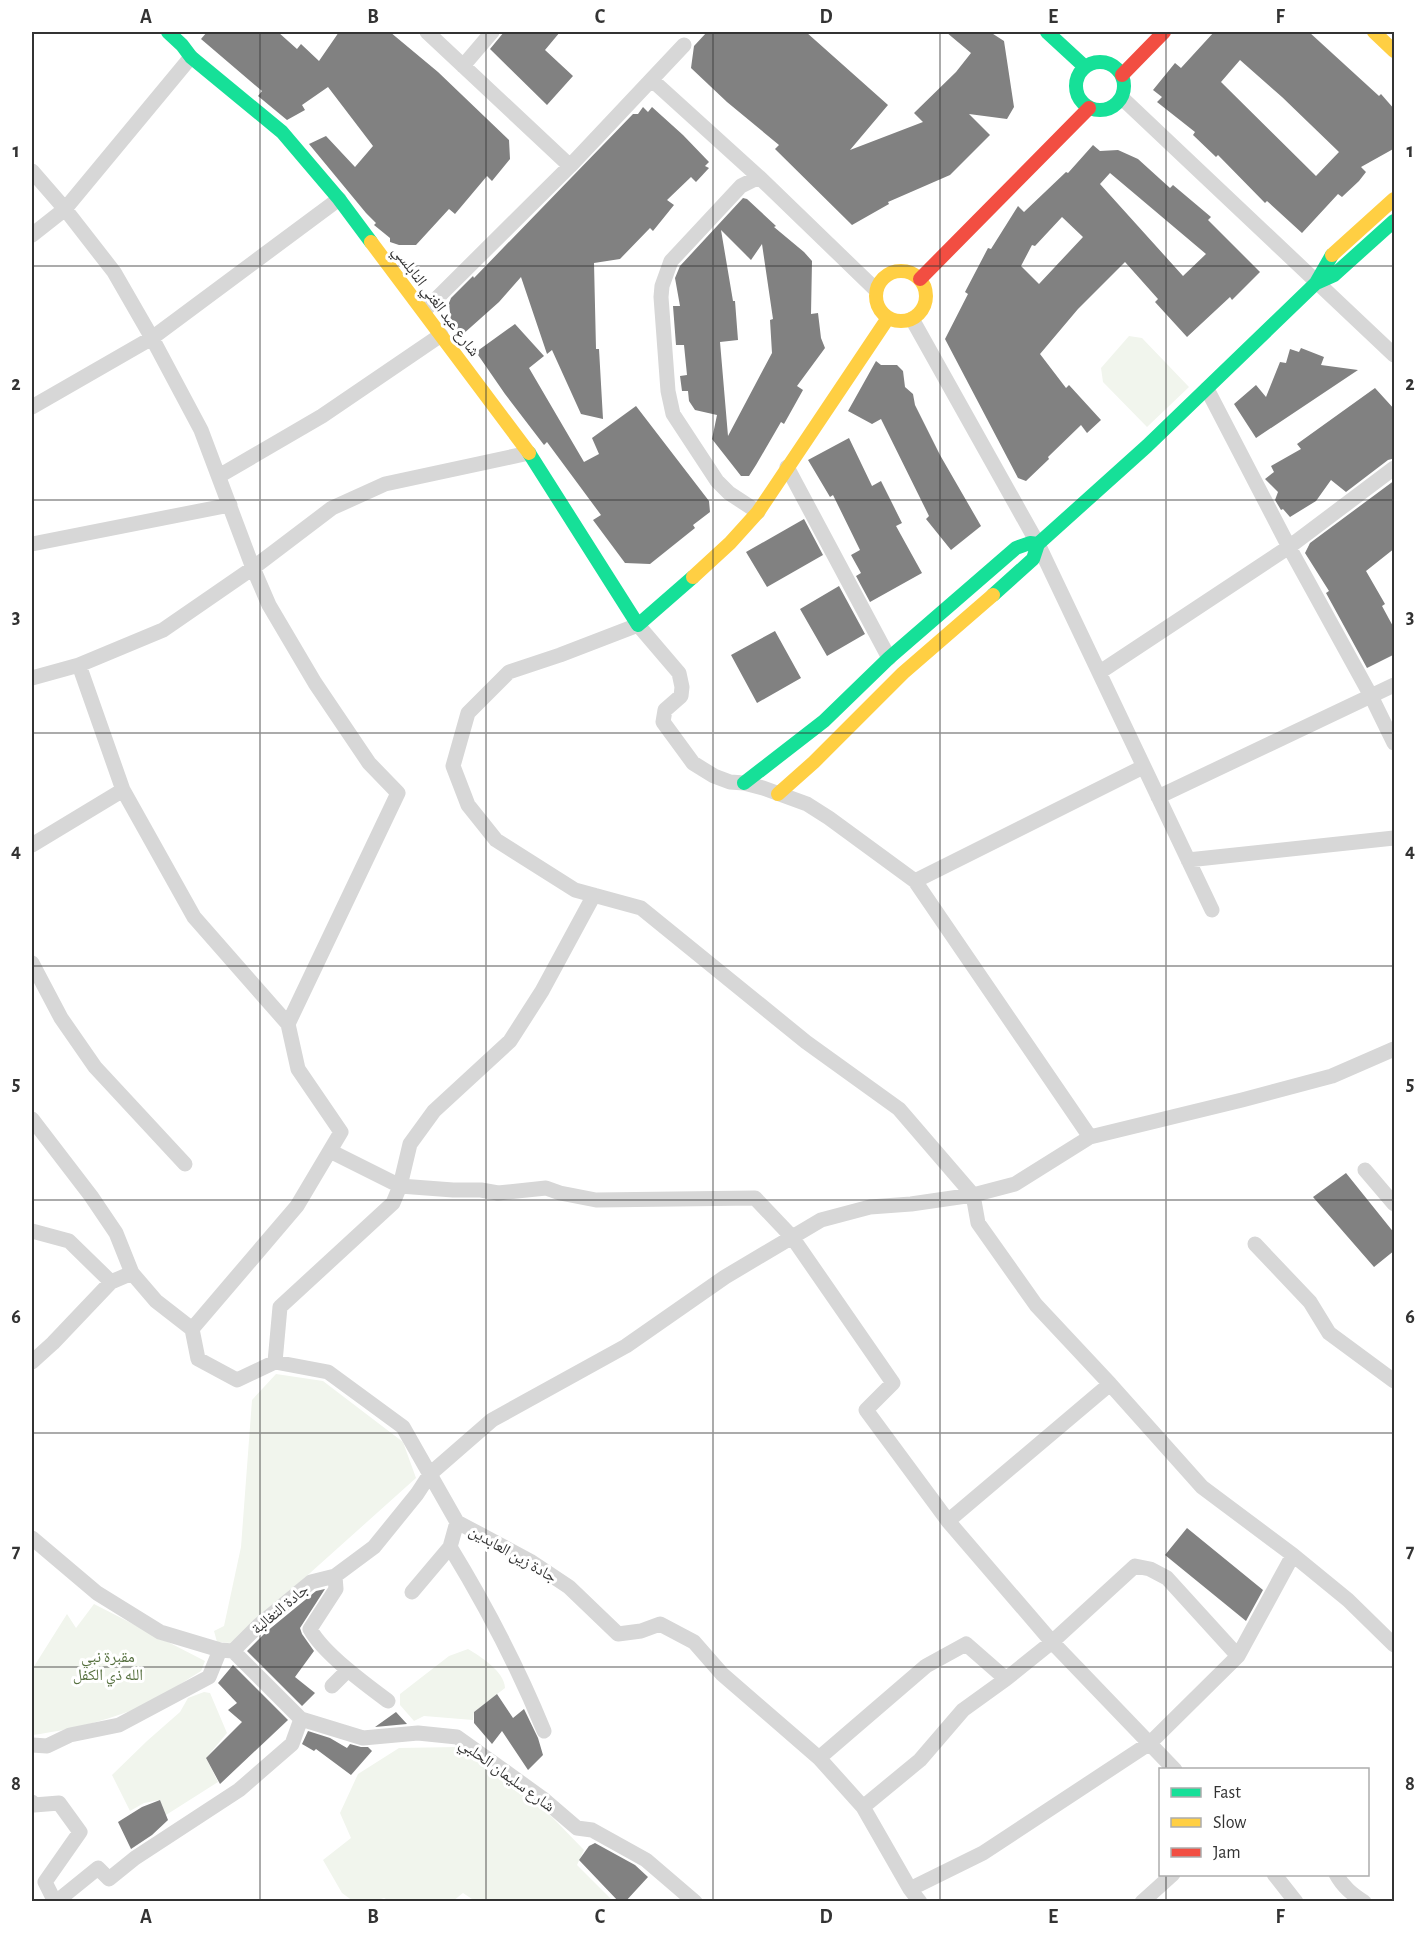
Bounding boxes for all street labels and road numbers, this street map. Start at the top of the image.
street label: شارع عبد الغني النابلسي [386,243,483,362]
street label: جادة زين العابدين [465,1522,560,1587]
street label: جادة التغالبة [248,1581,312,1638]
street label: شارع سليمان الحلبي [454,1735,558,1818]

